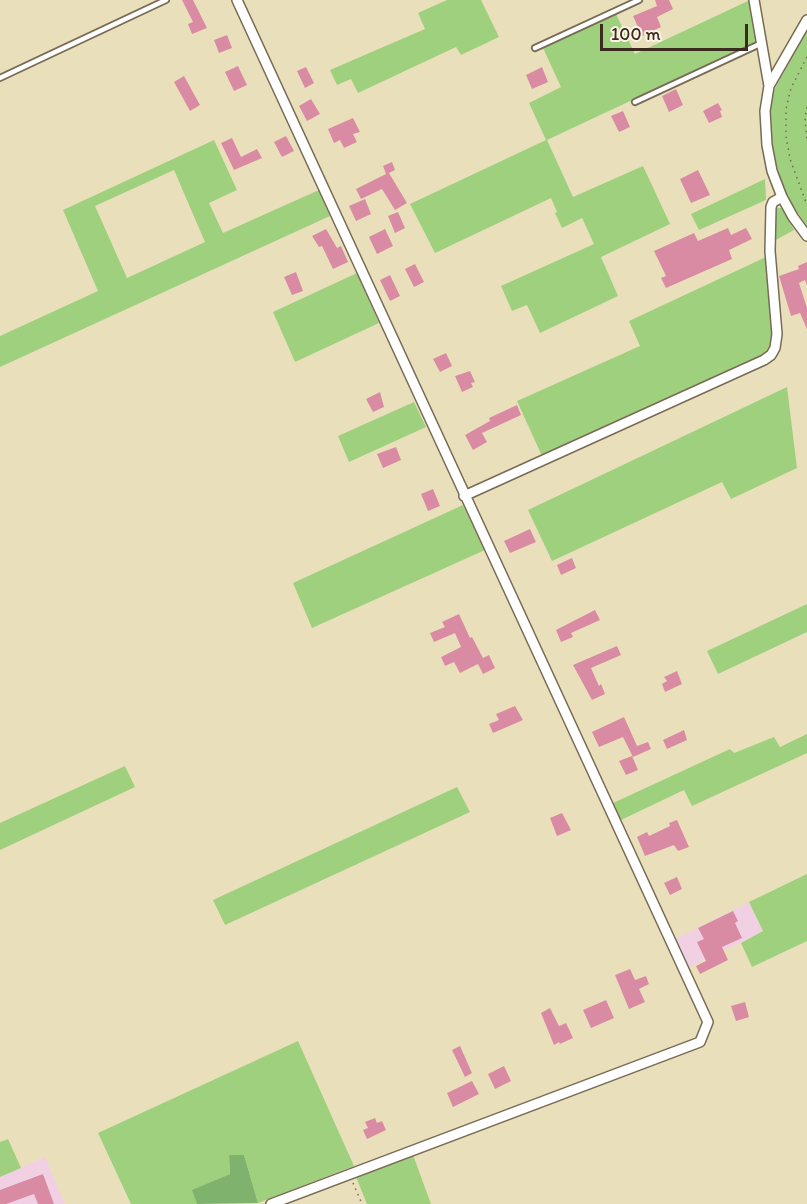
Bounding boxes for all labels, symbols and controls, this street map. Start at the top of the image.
scale bar [603,12,752,50]
text: 100 m [611,23,661,45]

